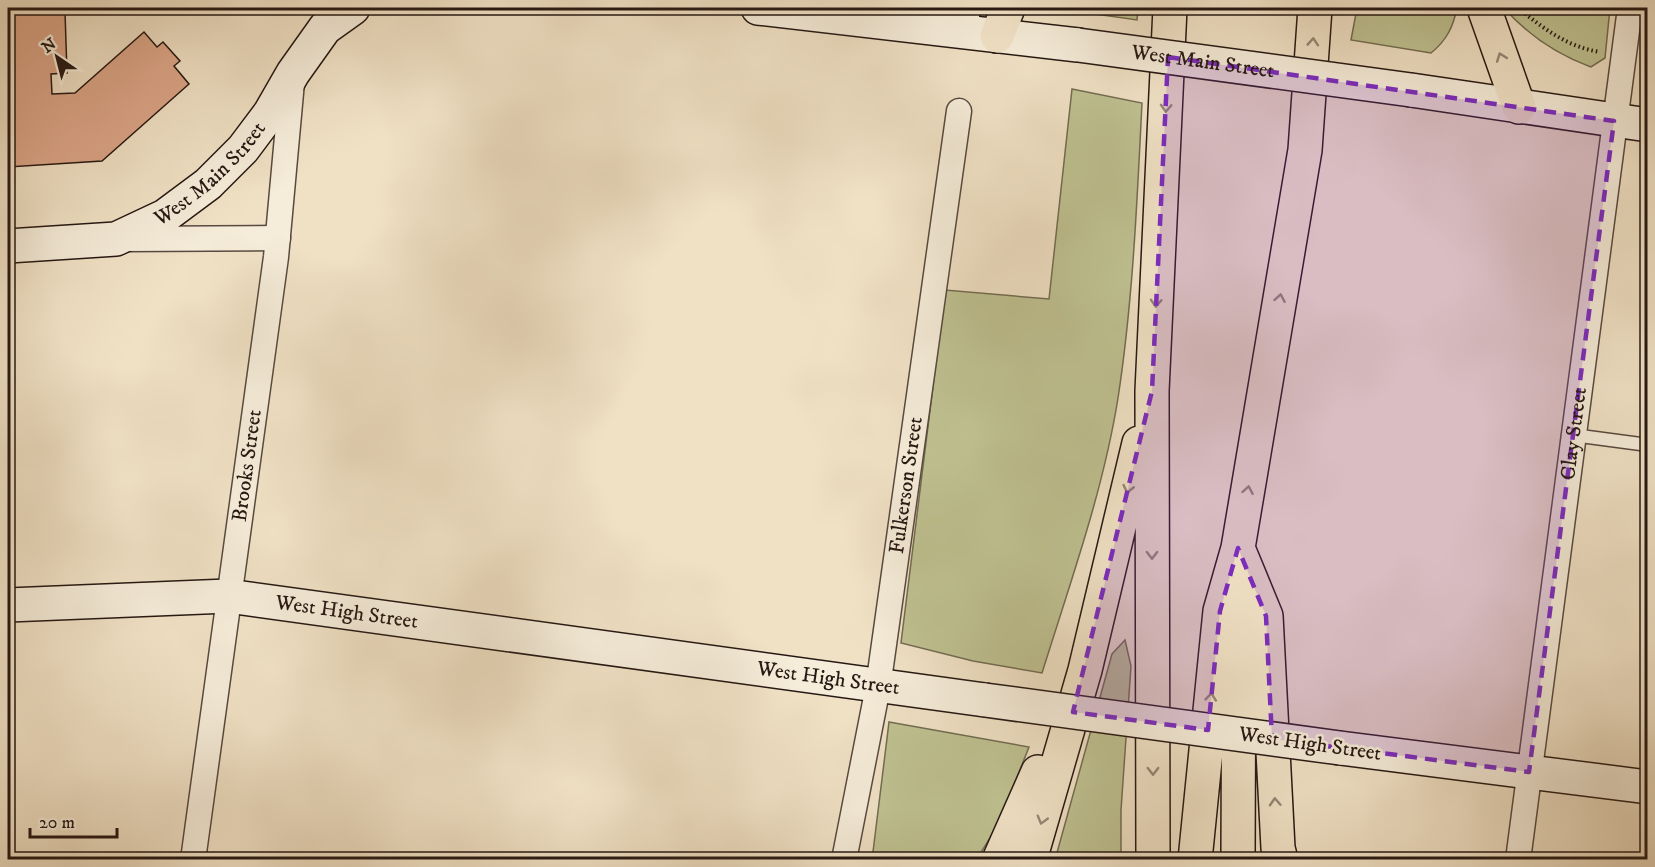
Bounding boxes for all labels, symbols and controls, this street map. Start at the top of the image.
north arrow [27,27,87,87]
text: N [38,34,60,57]
one-way arrow [1306,38,1319,47]
street label: West Main Street [1129,39,1276,84]
one-way arrow [1496,53,1509,63]
one-way arrow [1159,103,1172,112]
street label: West Main Street [149,117,272,233]
one-way arrow [1273,293,1286,303]
one-way arrow [1150,298,1163,307]
street label: Clay Street [1555,385,1593,482]
street label: Brooks Street [227,408,268,523]
street label: Fulkerson Street [884,415,929,555]
one-way arrow [1123,484,1136,494]
one-way arrow [1241,486,1253,495]
one-way arrow [1146,550,1158,559]
street label: West High Street [273,590,420,635]
street label: West High Street [754,656,901,701]
one-way arrow [1204,692,1217,701]
street label: West High Street [1236,721,1383,767]
one-way arrow [1147,766,1159,775]
one-way arrow [1269,797,1282,806]
scale bar [30,801,117,839]
text: 20 m [39,812,75,834]
one-way arrow [1037,814,1049,825]

